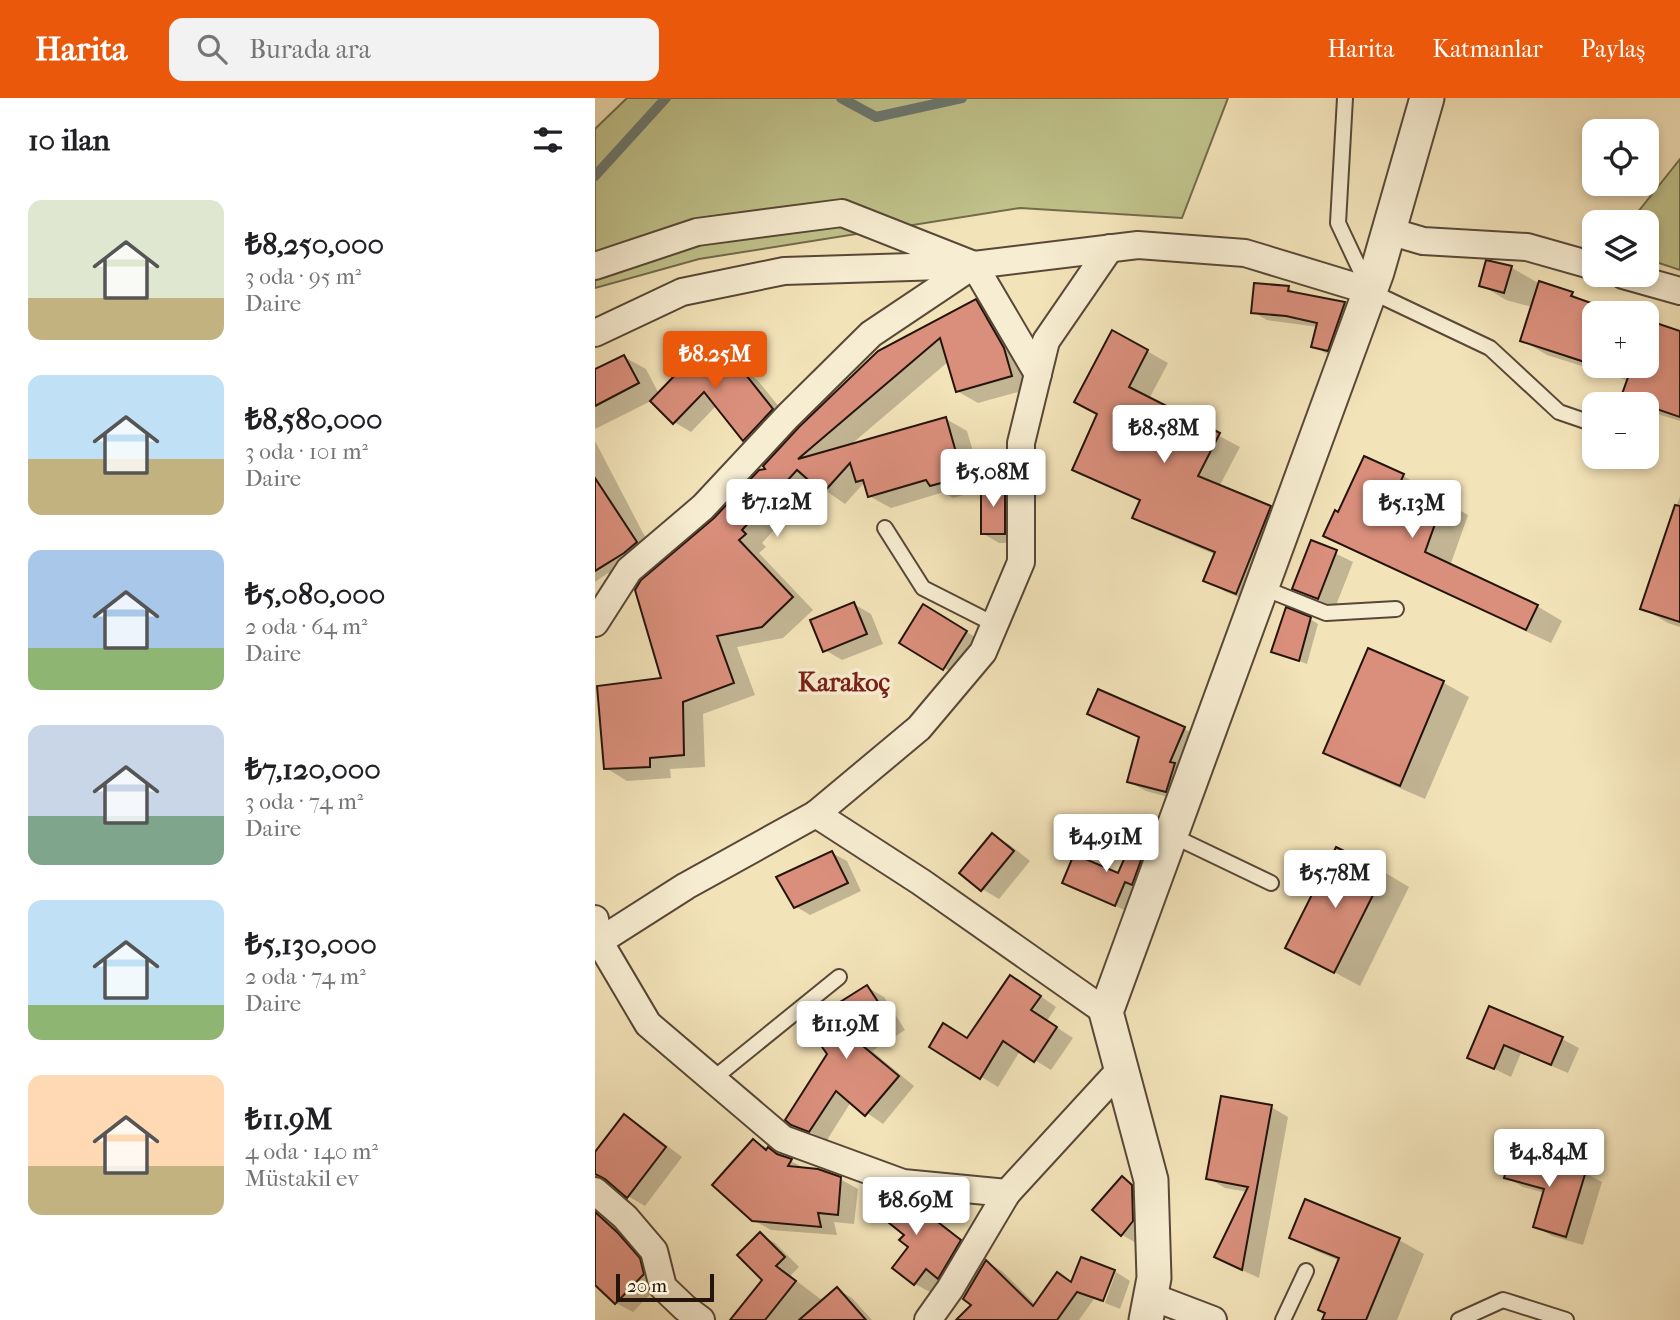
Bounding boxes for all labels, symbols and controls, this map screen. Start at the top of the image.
search box [169,18,659,81]
text: Harita [35,30,127,69]
icon: search [193,30,231,68]
text: Burada ara [249,34,371,65]
text: Harita [1327,35,1394,63]
text: Katmanlar [1432,35,1543,63]
text: Paylaş [1581,35,1645,63]
map controls [1582,119,1659,469]
button: locate [1582,119,1659,196]
icon: filters [529,121,567,159]
text: 10 ilan [28,123,110,158]
button: layers [1582,210,1659,287]
text: ₺8,250,000 [245,227,384,262]
icon: home [84,228,168,312]
text: 3 oda · 95 m² [245,263,361,290]
text: Daire [245,290,301,317]
button: + [1582,301,1659,378]
pin: ₺8.25M [658,331,772,391]
text: ₺8.25M [679,340,751,367]
button: − [1582,392,1659,469]
text: ₺8,580,000 [245,402,383,437]
icon: home [84,403,168,487]
pin: ₺8.58M [1107,406,1221,465]
text: ₺8.58M [1129,414,1199,441]
text: 3 oda · 101 m² [245,438,368,465]
pin: ₺5.08M [936,450,1050,509]
text: ₺5.08M [957,458,1029,485]
text: Daire [245,465,301,492]
pin: ₺7.12M [720,480,834,539]
pin: ₺5.13M [1355,480,1469,540]
text: ₺7.12M [742,488,812,515]
text: ₺5.13M [1379,489,1445,516]
text: ₺5,080,000 [245,577,385,612]
icon: home [84,578,168,662]
text: 2 oda · 64 m² [245,613,368,640]
text: Daire [245,640,301,667]
district label: Karakoç [798,667,890,699]
text: ₺7,120,000 [245,752,381,787]
icon: home [84,753,168,837]
text: 3 oda · 74 m² [245,788,363,815]
pin: ₺4.91M [1049,814,1163,874]
text: Daire [245,815,301,842]
text: ₺4.91M [1070,823,1142,850]
pin: ₺5.78M [1278,850,1392,910]
text: ₺5.78M [1300,859,1370,886]
text: ₺5,130,000 [245,927,377,962]
icon: home [84,928,168,1012]
text: 2 oda · 74 m² [245,963,366,990]
text: Daire [245,990,301,1017]
pin: ₺11.9M [789,1002,903,1061]
text: ₺11.9M [813,1010,879,1037]
text: ₺11.9M [245,1102,332,1137]
icon: home [84,1103,168,1187]
pin: ₺4.84M [1492,1130,1606,1189]
text: 4 oda · 140 m² [245,1138,378,1165]
text: ₺4.84M [1510,1138,1588,1165]
text: Müstakil ev [245,1165,359,1192]
pin: ₺8.69M [859,1178,973,1237]
text: ₺8.69M [879,1186,953,1213]
scale bar [616,1271,714,1303]
text: 20 m [627,1275,667,1297]

